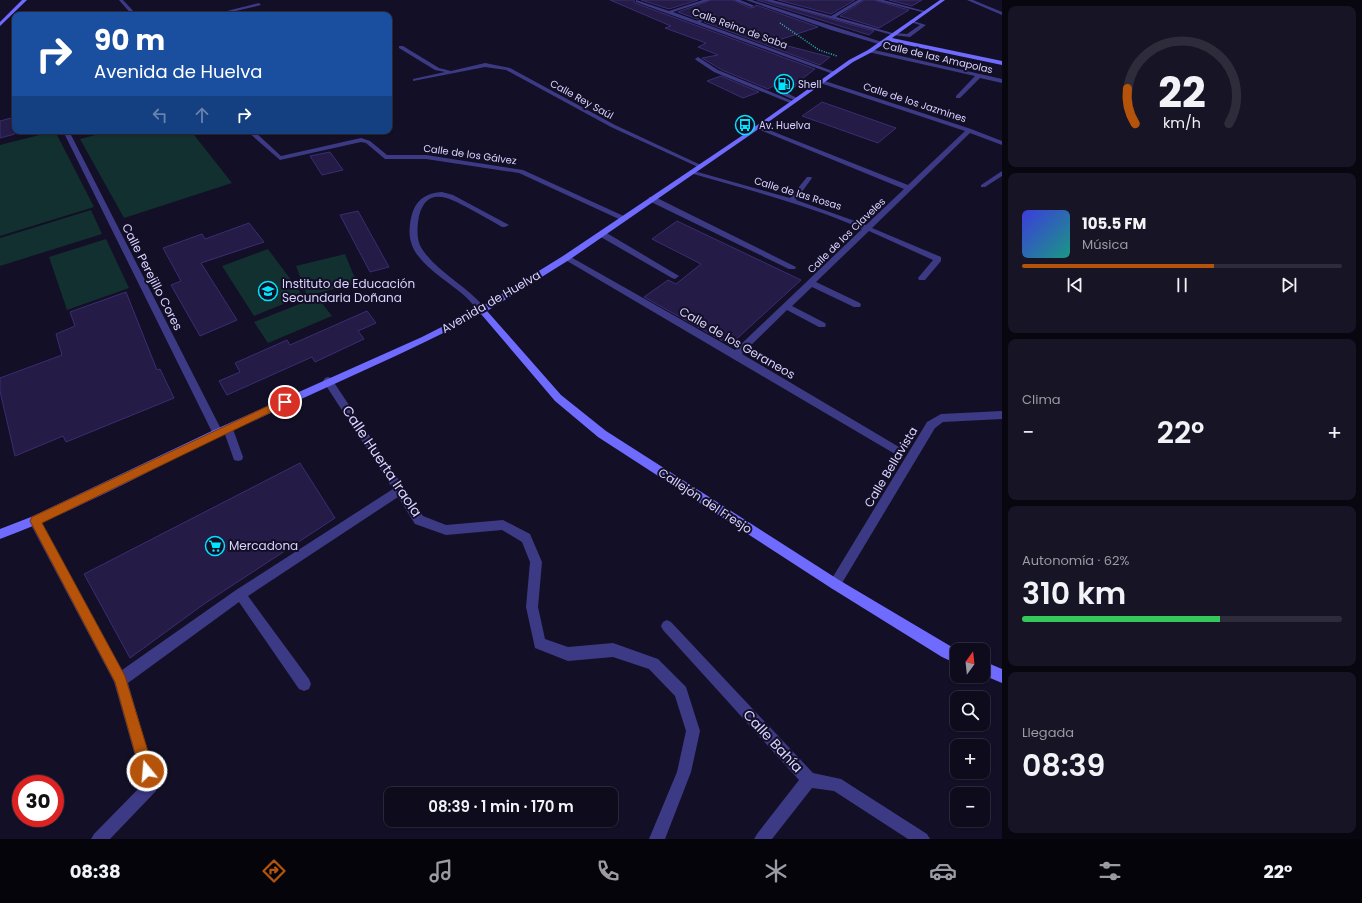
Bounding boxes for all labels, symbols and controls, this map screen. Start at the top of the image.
street label: Calle Reina de Saba [690,4,790,53]
text: 90 m [94,21,165,60]
icon: right [28,28,80,80]
street label: Calle de las Amapolas [881,38,994,77]
text: Avenida de Huelva [94,59,262,84]
text: 22 [1158,63,1206,122]
fuel station icon: Shell [773,73,795,95]
street label: Calle Rey Saúl [547,76,616,123]
place label: Shell [798,77,821,92]
street label: Calle de los Jazmines [861,79,968,126]
icon: left [149,104,171,126]
icon: ahead [191,104,213,126]
icon: right [233,104,255,126]
text: km/h [1163,113,1201,133]
bus stop icon: Av. Huelva [734,114,756,136]
place label: Av. Huelva [759,118,810,133]
street label: Calle de los Gálvez [422,141,518,169]
street label: Calle de las Rosas [752,173,843,214]
street label: Calle de los Claveles [804,194,889,277]
text: 105.5 FM [1082,213,1146,234]
street label: Calle Perejillo Cores [118,220,187,333]
text: Música [1082,235,1128,254]
street label: Avenida de Huelva [438,266,544,337]
icon: previous [1064,274,1086,296]
icon: pause [1171,274,1193,296]
icon: next [1278,274,1300,296]
place label: Instituto de Educación Secundaria Doñana [282,275,415,306]
school or university icon: Instituto de Educación Secundaria Doñana [257,280,279,302]
street label: Calle de los Geraneos [676,302,798,383]
pin [268,385,302,419]
text: Clima [1022,390,1061,409]
icon: arrive [274,391,296,413]
street label: Calle Huerta Iraola [337,401,427,521]
text: 22° [1157,411,1204,454]
text: − [1022,417,1034,448]
text: + [1327,417,1342,448]
street label: Calle Bellavista [860,423,921,510]
street label: Callejón del Fresjo [655,464,756,538]
supermarket icon: Mercadona [204,535,226,557]
place label: Mercadona [229,537,298,554]
text: Autonomía · 62% [1022,551,1129,570]
text: 310 km [1022,572,1126,615]
north arrow [950,643,990,683]
map controls [950,643,990,827]
button: search [950,691,990,731]
street label: Calle Bahía [739,705,807,777]
text: Llegada [1022,723,1074,742]
button: + [950,739,990,779]
text: 08:39 [1022,744,1105,787]
position arrow [126,750,168,792]
speed limit sign: 30 [12,775,64,827]
button: − [950,787,990,827]
text: 08:39 · 1 min · 170 m [428,796,574,817]
icon: directions [260,857,288,885]
icon: music [427,857,455,885]
icon: phone [594,857,622,885]
icon: climate [762,857,790,885]
icon: car [929,857,957,885]
icon: filters [1096,857,1124,885]
text: 08:38 [70,859,121,884]
text: 22° [1263,859,1292,884]

